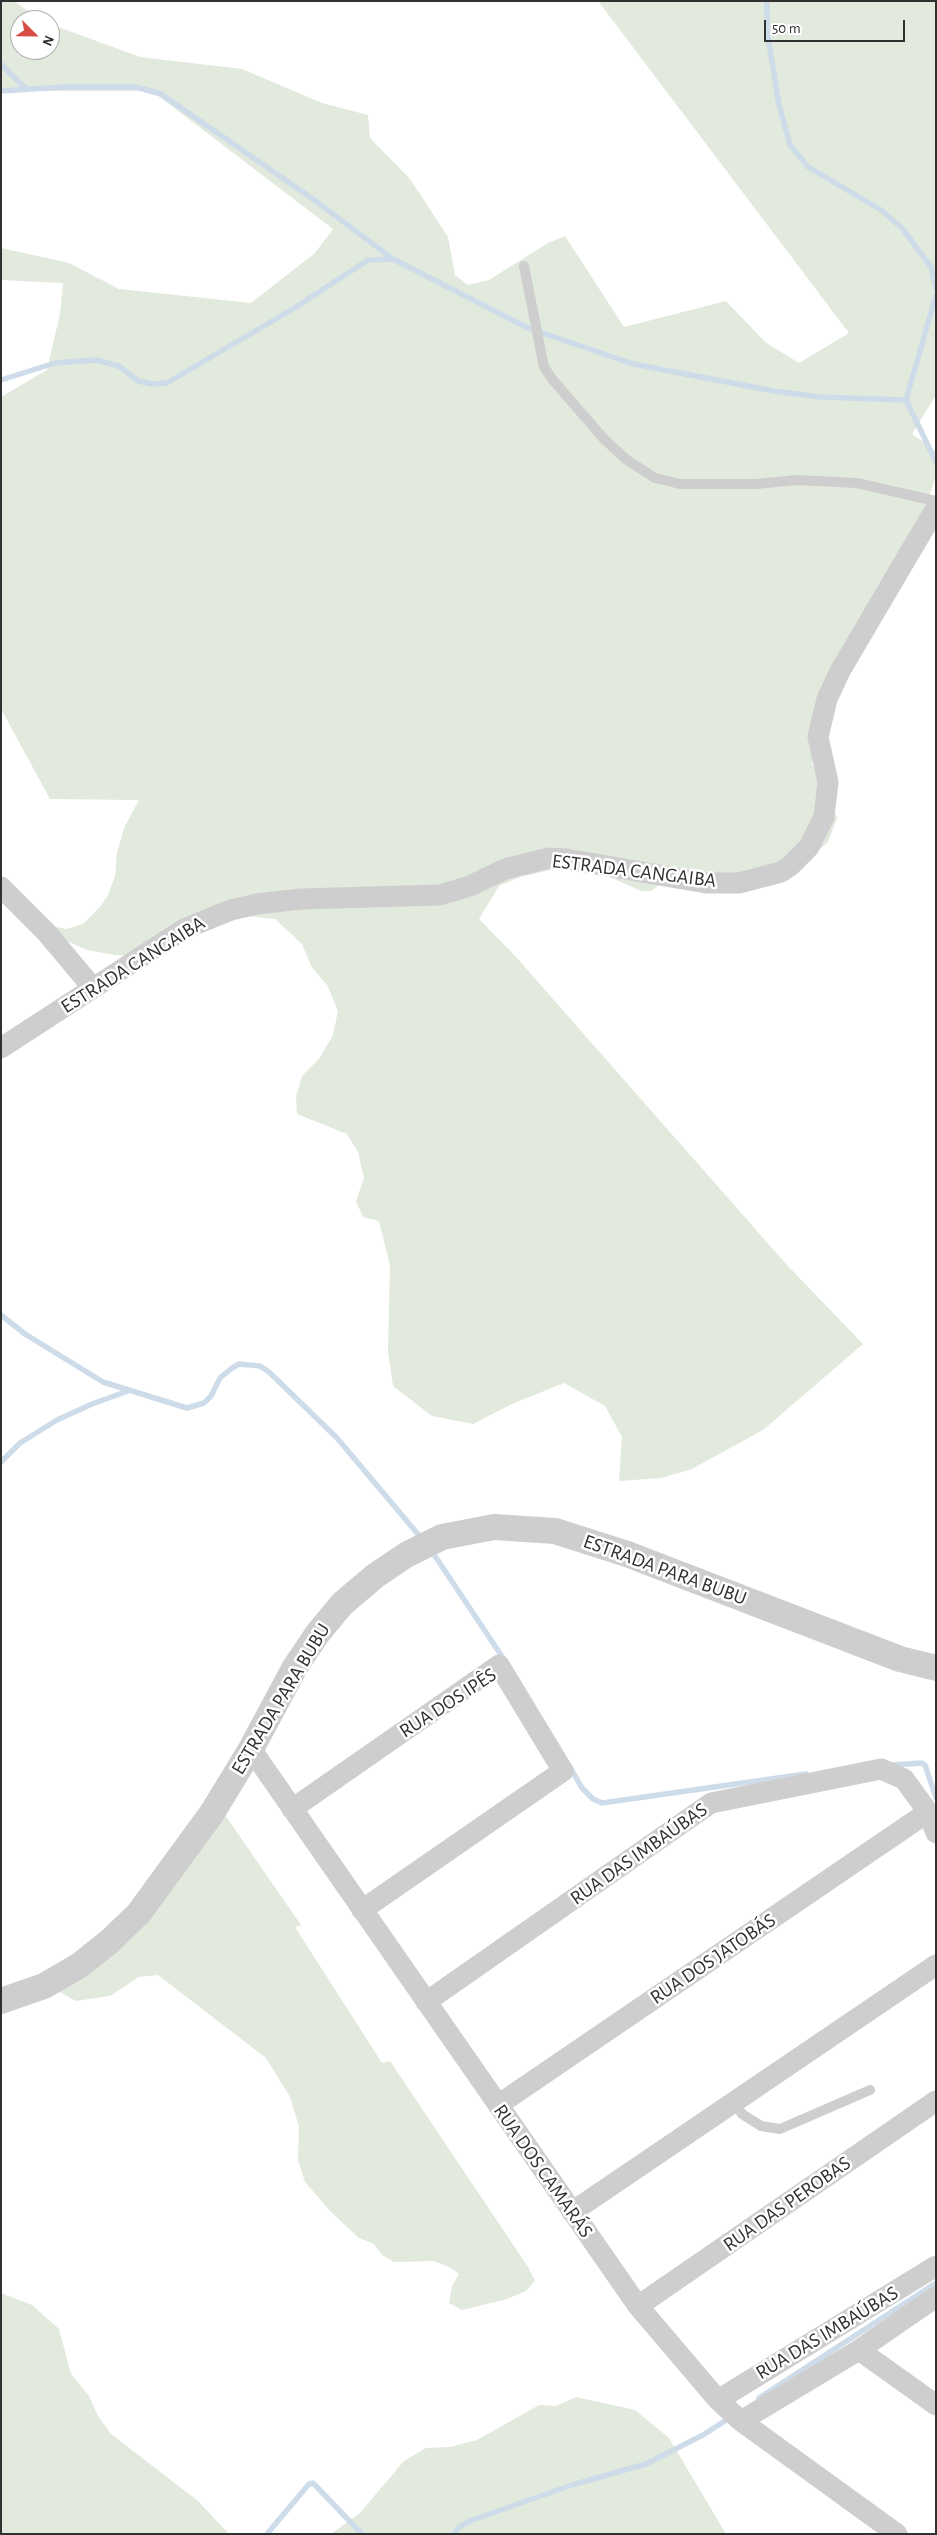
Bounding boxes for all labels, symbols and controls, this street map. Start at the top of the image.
north arrow [10,10,60,60]
scale bar [767,10,908,42]
text: 50 m [772,21,801,36]
text: N [40,33,56,48]
street label: ESTRADA CANGAIBA [551,849,717,893]
street label: ESTRADA CANGAIBA [57,911,209,1019]
street label: ESTRADA PARA BUBU [580,1529,750,1611]
street label: ESTRADA PARA BUBU [226,1619,336,1779]
street label: RUA DOS IPÊS [395,1663,501,1743]
street label: RUA DAS IMBAÚBAS [566,1798,712,1910]
street label: RUA DOS JATOBÁS [646,1908,780,2010]
street label: RUA DOS CAMARÁS [488,2100,598,2242]
street label: RUA DAS PEROBAS [719,2151,855,2257]
street label: RUA DAS IMBAÚBAS [751,2281,903,2385]

